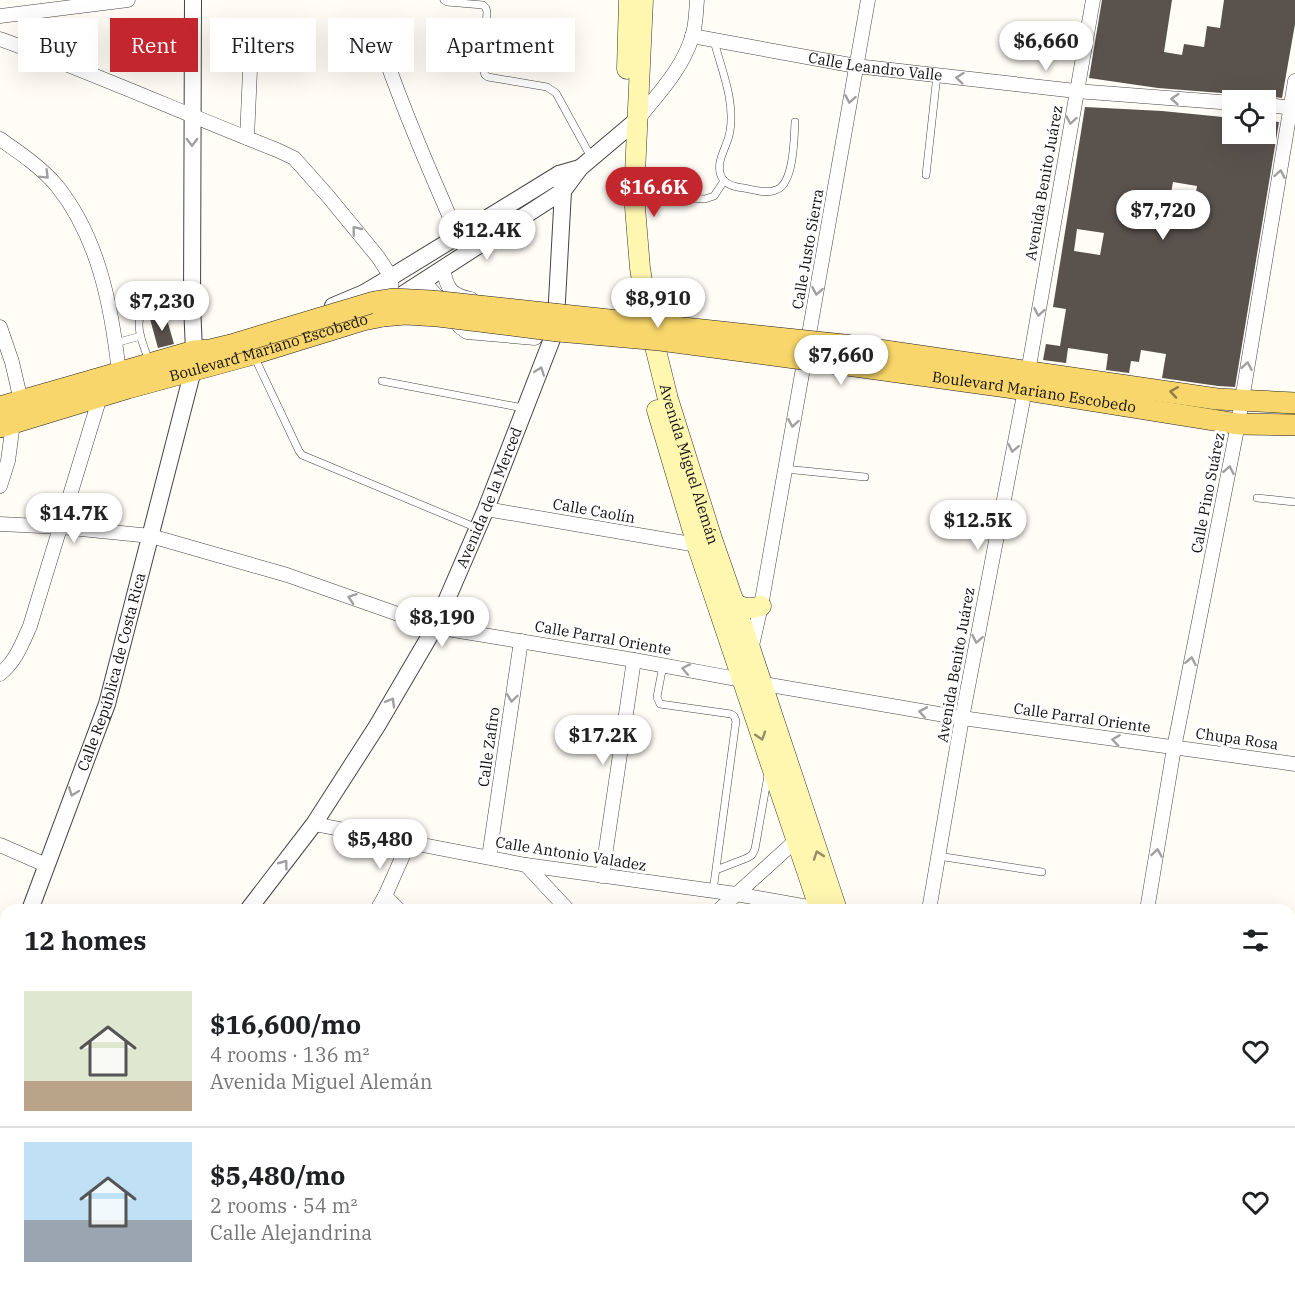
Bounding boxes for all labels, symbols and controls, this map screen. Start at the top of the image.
chip: Buy [18,18,98,72]
chip: Rent [110,18,198,72]
chip: Filters [210,18,316,72]
chip: New [328,18,414,72]
chip: Apartment [426,18,575,72]
pin: $6,660 [997,21,1095,72]
text: $6,660 [1013,27,1079,54]
street label: Calle Leandro Valle [807,47,944,85]
one-way arrow [955,72,964,85]
map controls [1222,90,1276,144]
button: locate [1222,90,1276,144]
one-way arrow [1170,92,1179,105]
one-way arrow [845,94,857,104]
street label: Avenida Benito Juárez [1021,104,1066,262]
one-way arrow [1065,114,1078,124]
one-way arrow [186,138,198,147]
pin: $16.6K [605,167,703,218]
one-way arrow [38,168,49,179]
one-way arrow [1273,169,1285,178]
text: $16.6K [620,173,688,200]
street label: Calle Justo Sierra [788,187,827,311]
pin: $7,720 [1114,190,1212,241]
text: $7,720 [1130,196,1196,223]
pin: $12.4K [438,210,536,261]
text: $12.4K [453,216,521,243]
one-way arrow [352,226,363,237]
pin: $8,910 [609,278,707,329]
pin: $7,230 [113,281,211,332]
text: $8,910 [625,284,691,311]
one-way arrow [811,286,824,296]
text: $7,230 [129,287,195,314]
one-way arrow [1033,307,1045,317]
street label: Boulevard Mariano Escobedo [167,309,369,385]
pin: $7,660 [792,335,890,386]
text: $7,660 [808,341,874,368]
one-way arrow [1241,361,1253,371]
one-way arrow [532,366,545,377]
street label: Boulevard Mariano Escobedo [931,367,1137,417]
street label: Avenida Miguel Alemán [656,382,723,547]
one-way arrow [1169,387,1179,399]
one-way arrow [787,418,800,428]
street label: Avenida de la Merced [452,424,526,571]
street label: Calle Pino Suárez [1187,431,1229,555]
one-way arrow [1007,442,1020,452]
one-way arrow [1222,465,1235,475]
pin: $14.7K [25,493,123,544]
street label: Calle Caolín [551,494,637,527]
text: $14.7K [40,499,108,526]
pin: $12.5K [929,500,1027,551]
text: $12.5K [944,506,1012,533]
street label: Calle República de Costa Rica [73,571,149,774]
street label: Avenida Benito Juárez [933,586,978,744]
one-way arrow [347,593,358,605]
pin: $8,190 [393,597,491,648]
text: $8,190 [409,603,475,630]
street label: Calle Parral Oriente [533,616,673,659]
one-way arrow [971,634,984,644]
one-way arrow [1184,656,1197,666]
one-way arrow [681,664,690,676]
one-way arrow [507,694,519,703]
one-way arrow [384,697,396,708]
street label: Calle Parral Oriente [1012,698,1152,737]
street label: Calle Zafiro [473,706,504,788]
one-way arrow [918,706,928,718]
pin: $17.2K [554,715,652,766]
text: $17.2K [569,721,637,748]
street label: Chupa Rosa [1195,723,1280,754]
one-way arrow [754,730,767,741]
one-way arrow [1111,734,1121,746]
one-way arrow [68,787,81,797]
pin: $5,480 [331,819,429,870]
text: $5,480 [347,825,413,852]
street label: Calle Antonio Valadez [494,832,648,875]
one-way arrow [1150,848,1163,858]
one-way arrow [812,850,825,861]
one-way arrow [276,860,287,871]
text: 12 homes [24,923,146,957]
icon: filters [1239,924,1272,957]
text: $16,600/mo [210,1007,361,1041]
icon: home [72,1015,144,1087]
icon: heart [1239,1035,1272,1068]
text: 4 rooms · 136 m² [210,1041,369,1068]
text: Avenida Miguel Alemán [210,1068,433,1095]
text: $5,480/mo [210,1158,345,1192]
icon: home [72,1166,144,1238]
icon: heart [1239,1186,1272,1219]
text: 2 rooms · 54 m² [210,1192,357,1219]
text: Calle Alejandrina [210,1219,372,1246]

